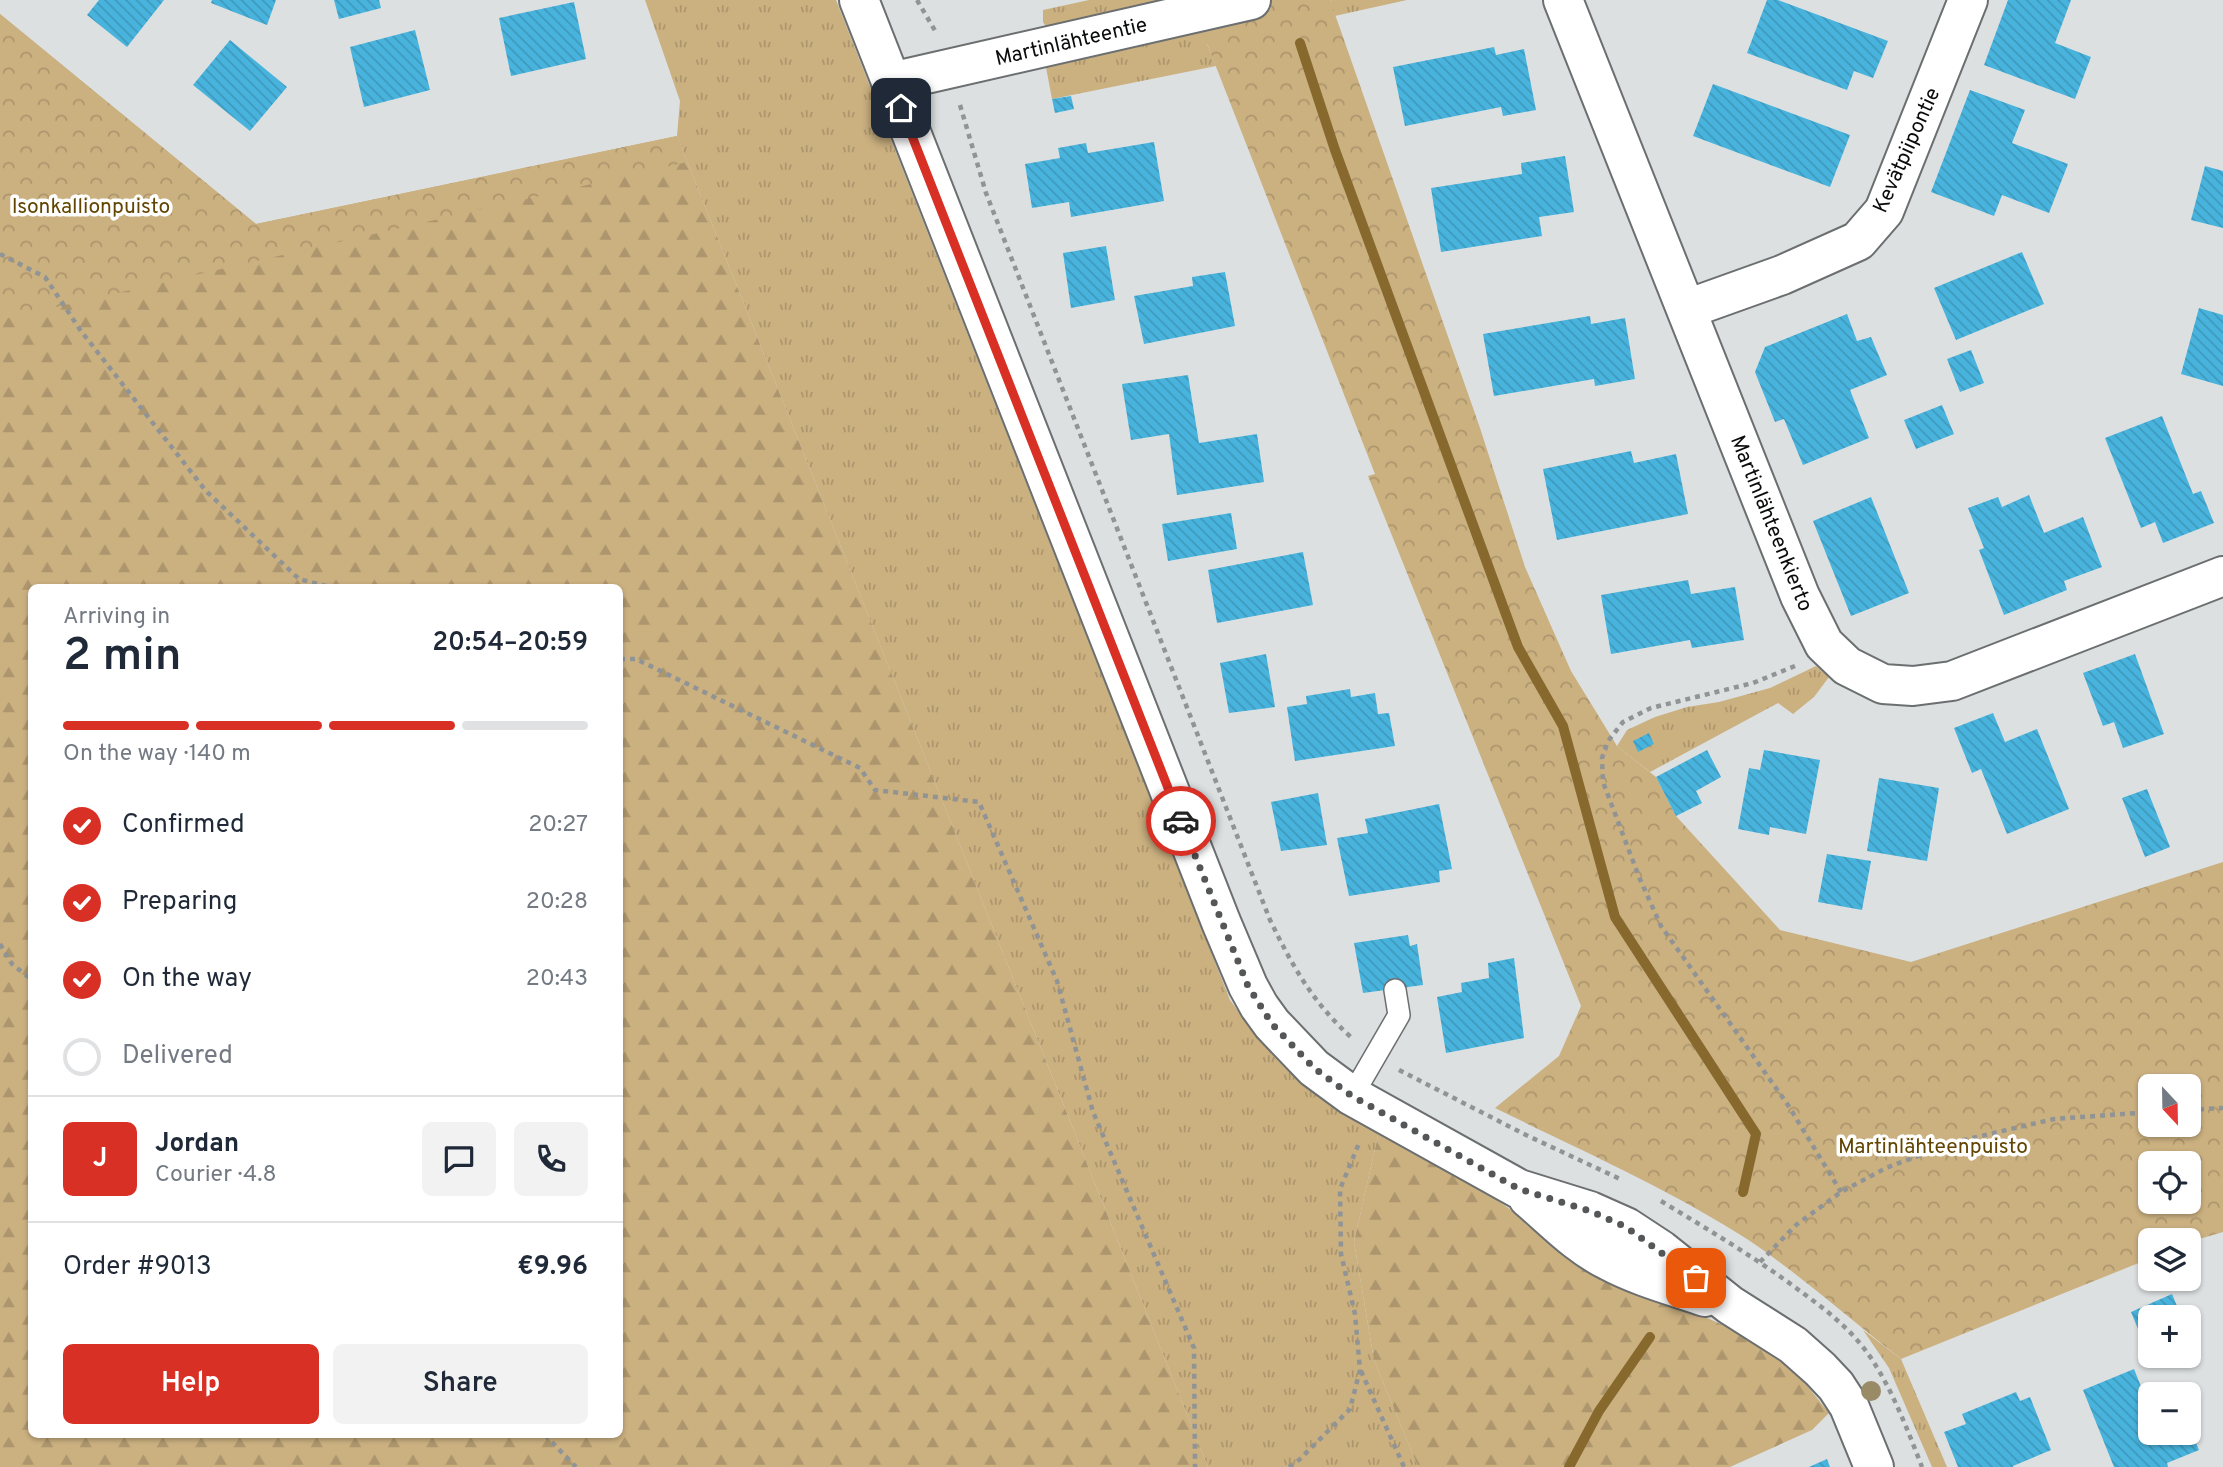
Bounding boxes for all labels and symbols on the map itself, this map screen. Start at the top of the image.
street label: Martinlähteentie [993,12,1150,73]
pin [871,78,931,138]
street label: Kevätpiipontie [1868,84,1947,218]
park label: Isonkallionpuisto [12,194,170,221]
street label: Martinlähteenkierto [1723,432,1818,616]
courier [1146,786,1216,856]
north arrow [2138,1074,2202,1138]
park label: Martinlähteenpuisto [1838,1134,2028,1161]
pin [1666,1248,1726,1308]

